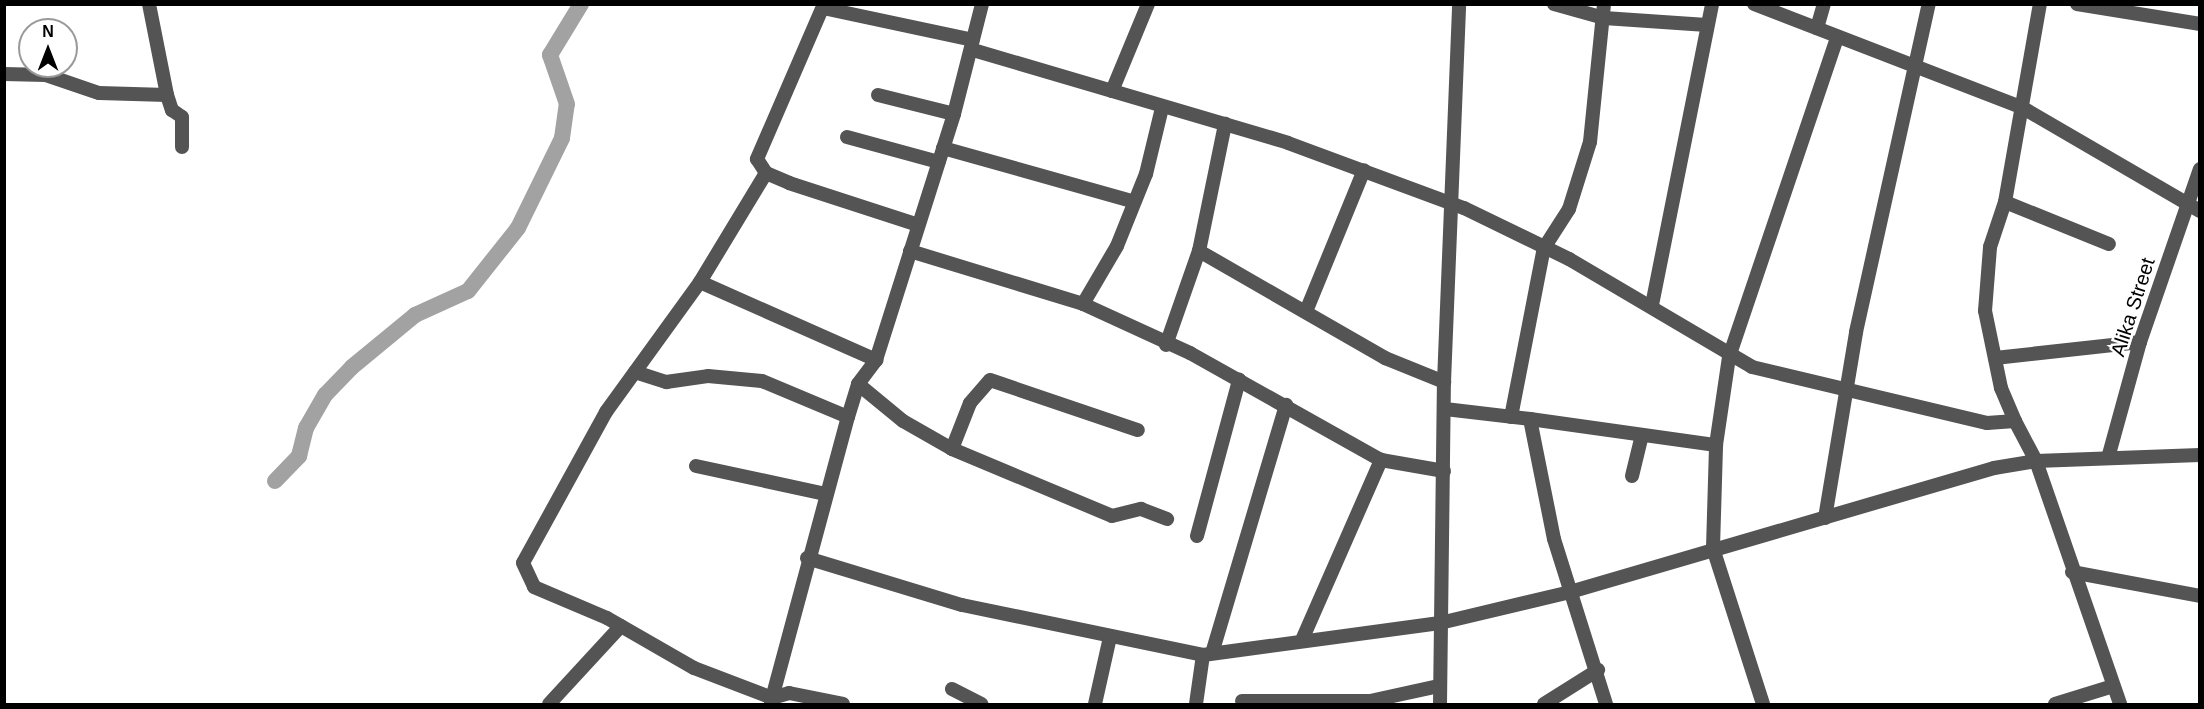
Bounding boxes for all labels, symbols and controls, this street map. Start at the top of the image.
north arrow [18,18,78,78]
text: N [42,23,54,40]
street label: Alika Street [2106,255,2160,359]

